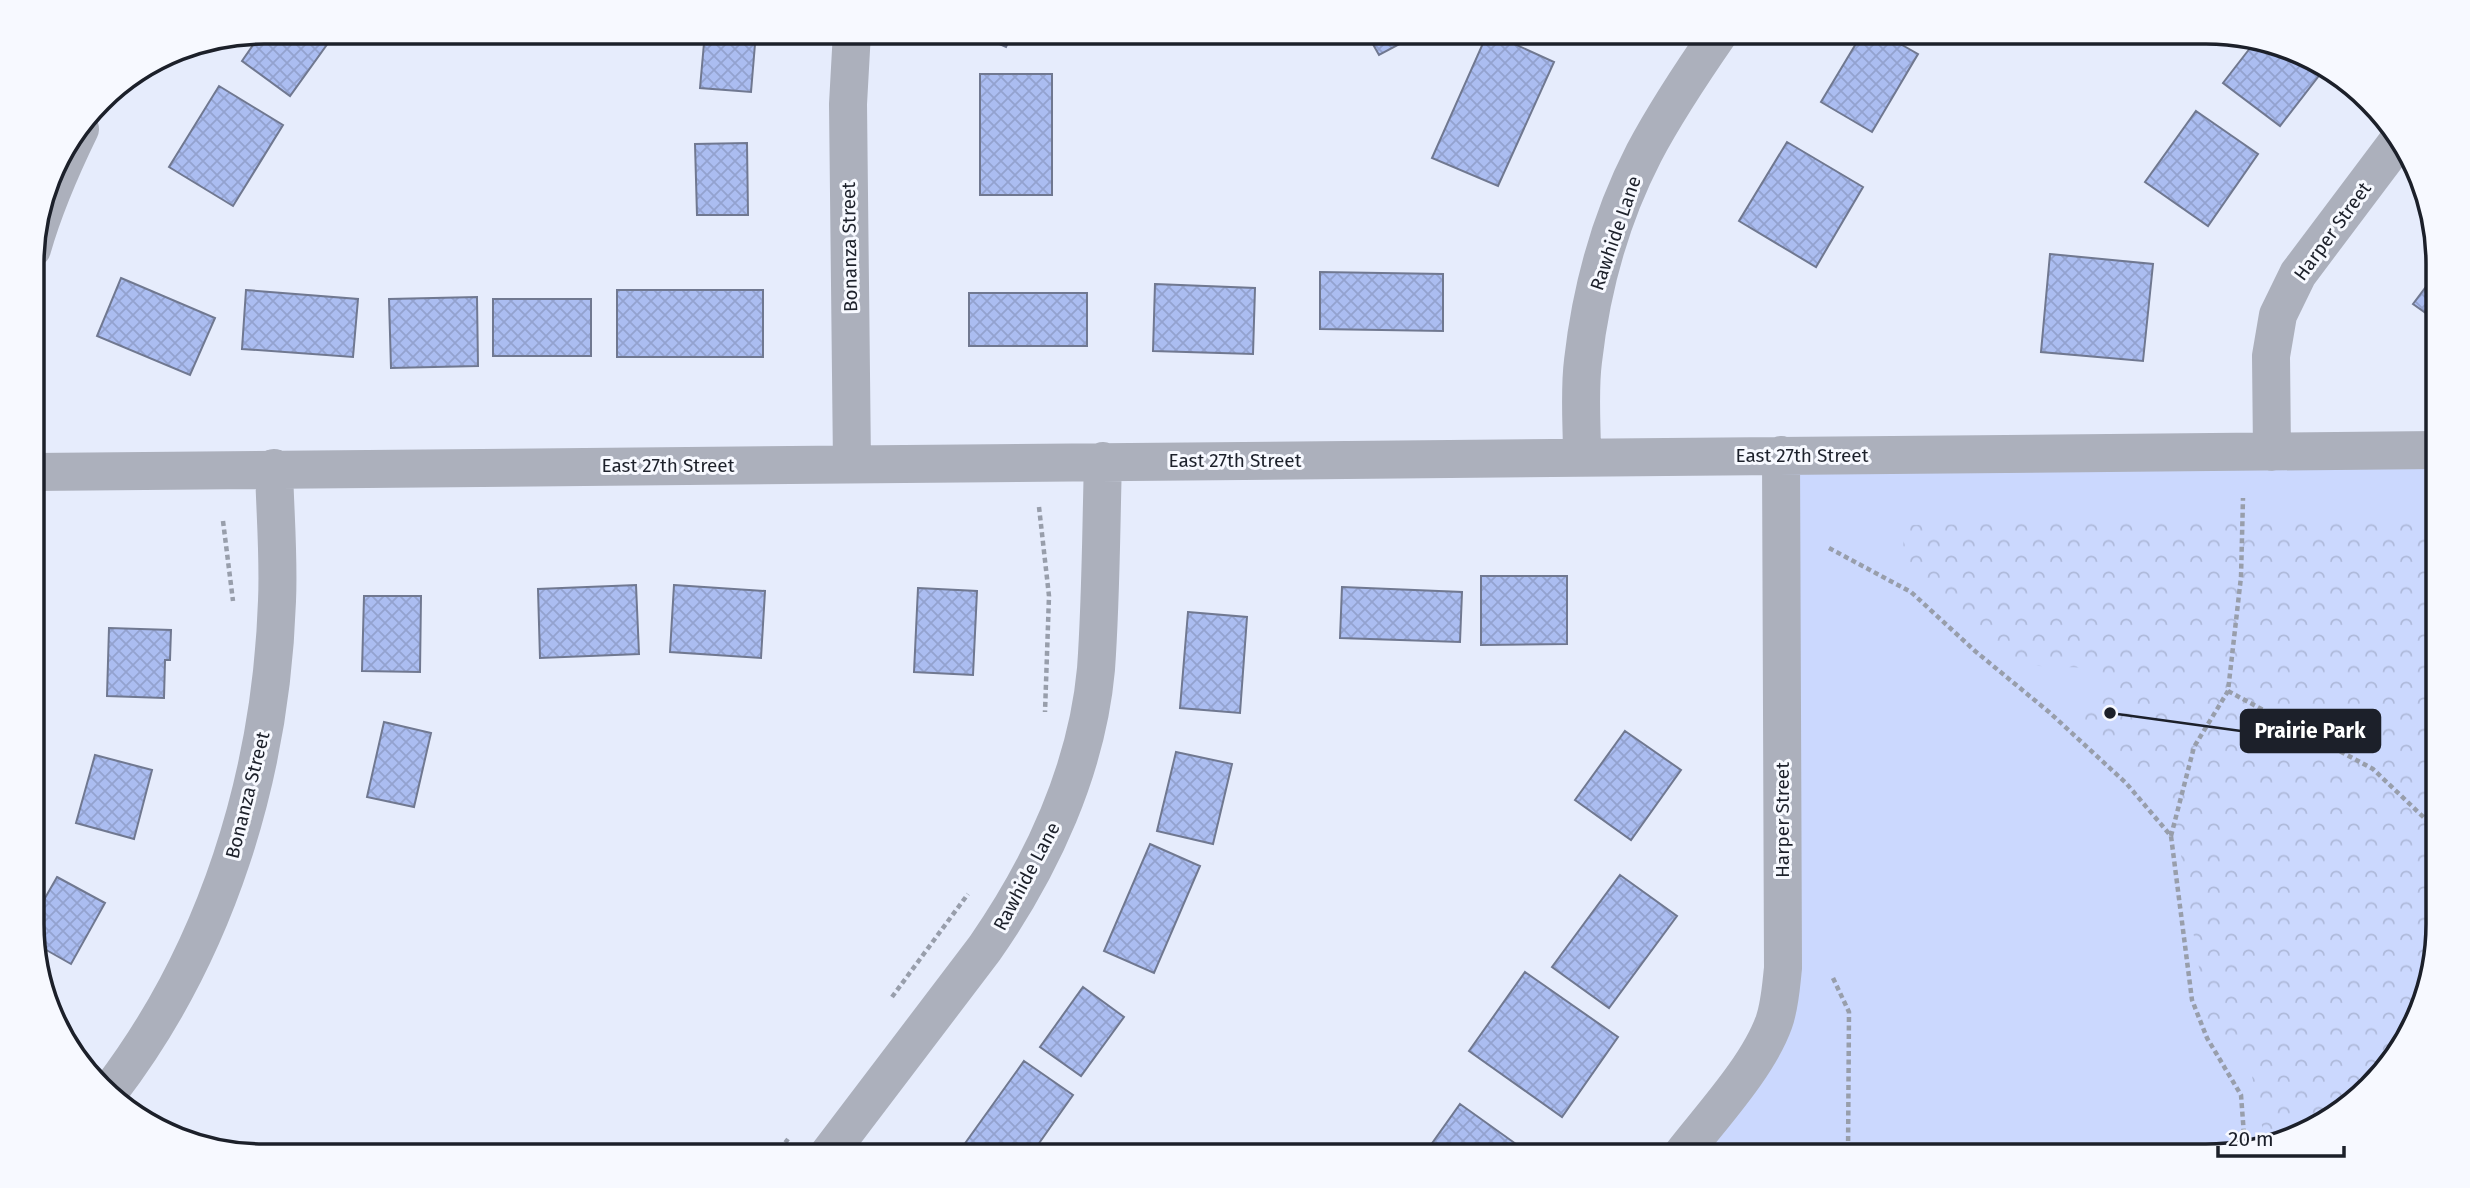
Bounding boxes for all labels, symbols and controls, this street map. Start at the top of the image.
street label: Rawhide Lane [1585,173,1646,293]
street label: Harper Street [2289,177,2376,285]
street label: Bonanza Street [837,182,862,312]
street label: East 27th Street [1735,444,1869,467]
street label: East 27th Street [1168,449,1302,472]
street label: East 27th Street [601,454,735,477]
callout: Prairie Park [2241,710,2380,752]
text: Prairie Park [2254,718,2366,744]
street label: Bonanza Street [221,729,274,861]
street label: Harper Street [1771,762,1794,878]
street label: Rawhide Lane [988,818,1065,934]
scale bar [2218,1114,2344,1158]
text: 20 m [2228,1126,2274,1152]

